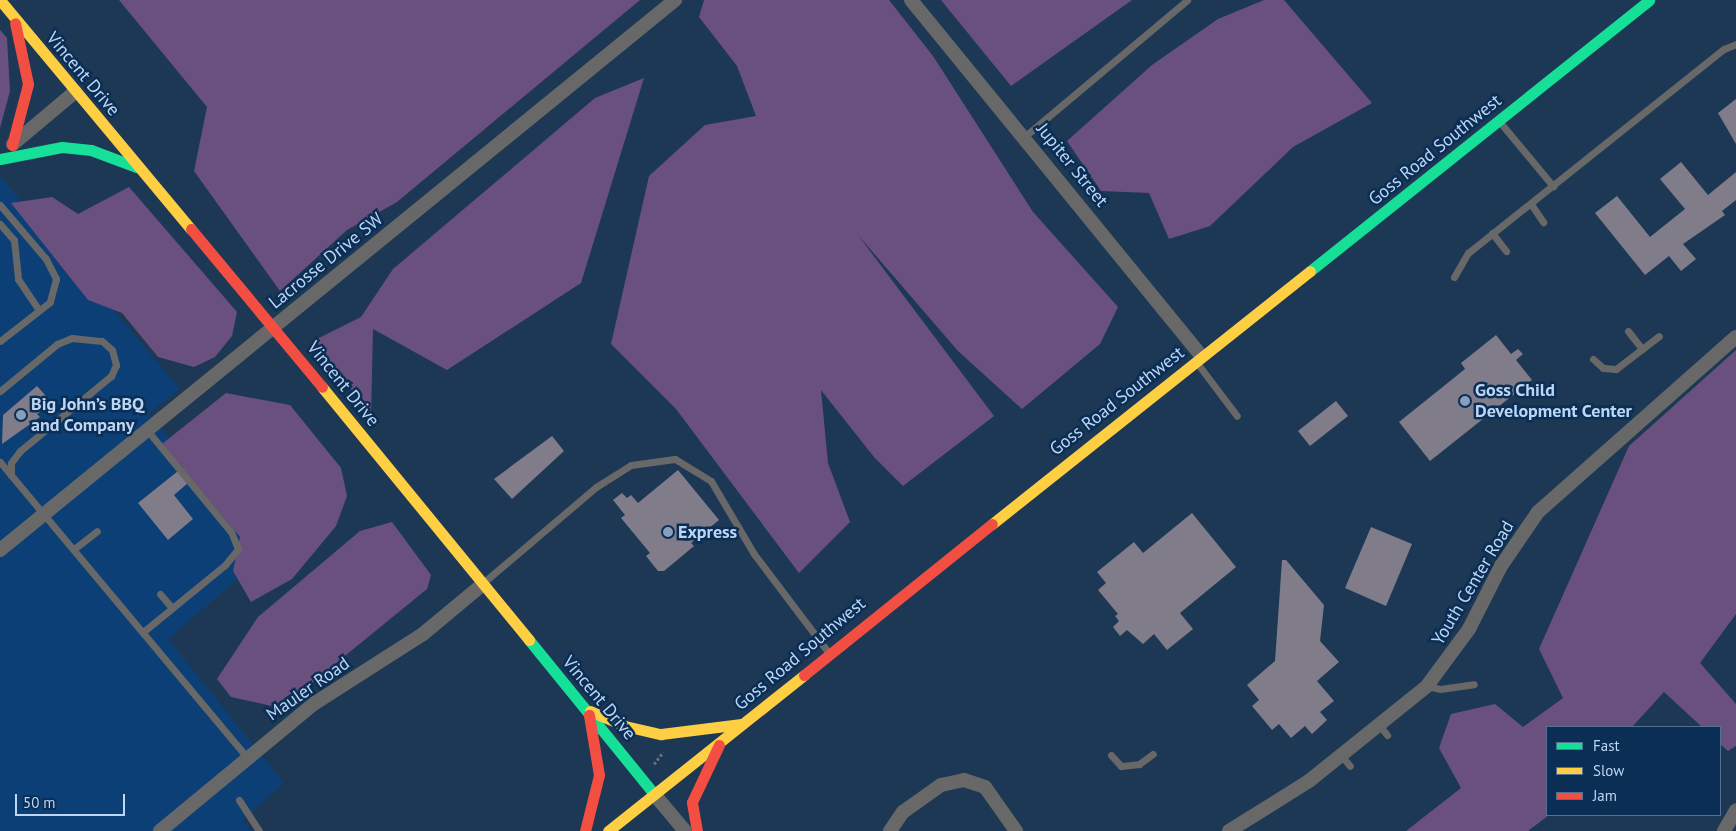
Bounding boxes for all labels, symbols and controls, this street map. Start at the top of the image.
street label: Vincent Drive [42,28,124,120]
street label: Goss Road Southwest [1364,90,1506,210]
street label: Jupiter Street [1032,119,1112,211]
street label: Lacrosse Drive SW [265,208,387,314]
street label: Vincent Drive [302,337,384,431]
street label: Goss Road Southwest [1046,342,1188,460]
place label: Goss Child Development Center [1475,380,1632,422]
place label: Big John’s BBQ and Company [31,394,144,436]
marker: Goss Child Development Center [1459,395,1471,407]
marker: Big John’s BBQ and Company [15,409,27,421]
street label: Youth Center Road [1427,517,1519,649]
place label: Express [678,521,737,543]
marker: Express [662,526,674,538]
street label: Goss Road Southwest [730,593,870,715]
street label: Vincent Drive [558,652,640,744]
street label: Mauler Road [262,653,354,725]
legend [1546,726,1721,816]
text: Fast [1593,736,1620,755]
text: Slow [1593,761,1624,780]
scale bar [18,784,128,816]
text: Jam [1593,786,1617,805]
text: 50 m [23,793,56,812]

